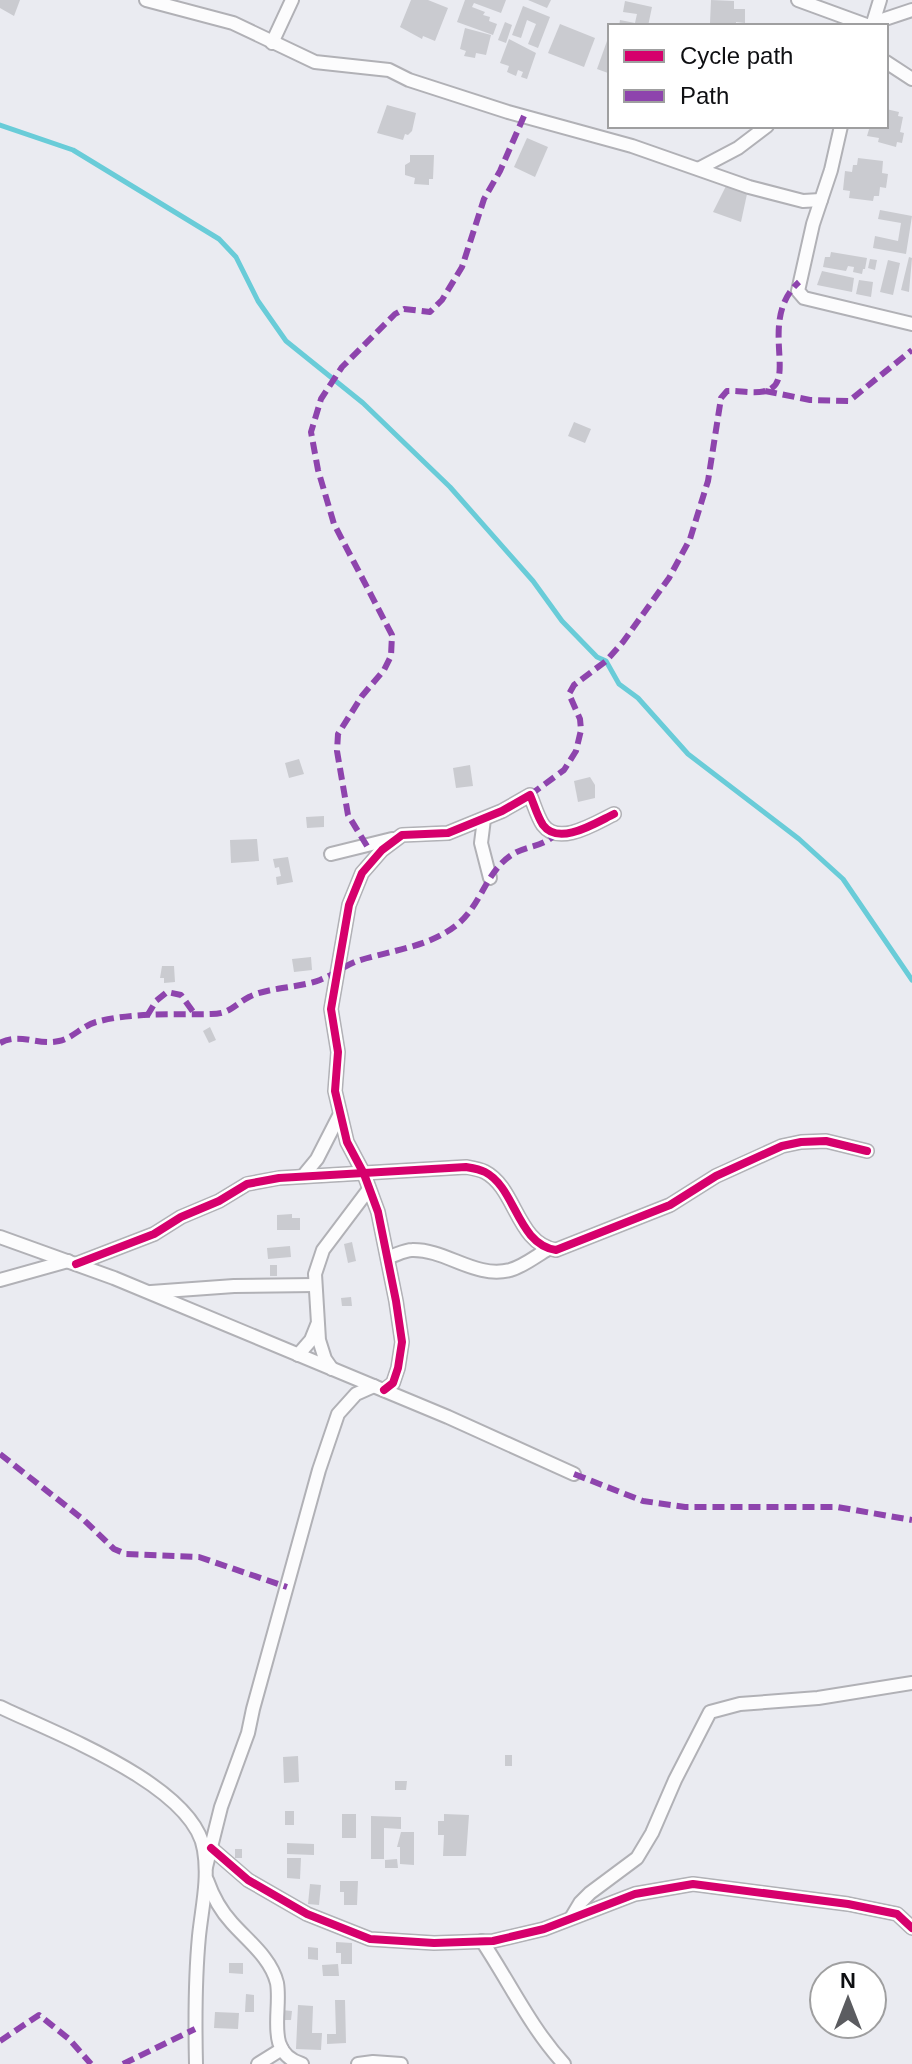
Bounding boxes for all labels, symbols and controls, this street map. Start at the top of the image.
legend [608,24,888,128]
text: Cycle path [680,42,793,69]
text: Path [680,82,729,109]
north arrow [808,1960,888,2040]
text: N [840,1968,856,1993]

